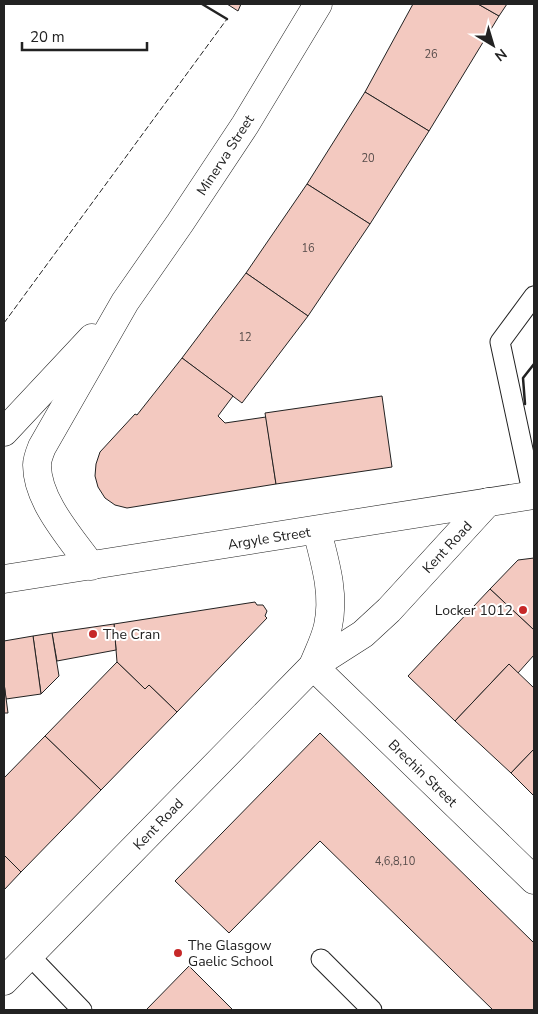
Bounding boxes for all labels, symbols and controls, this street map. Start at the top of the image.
scale bar [22,20,148,52]
north arrow [468,20,518,70]
text: 20 m [30,27,65,47]
text: N [491,44,511,66]
house number: 26 [424,47,438,62]
street label: Minerva Street [192,111,259,199]
house number: 20 [361,151,375,166]
house number: 16 [301,241,315,256]
house number: 12 [238,330,252,345]
street label: Kent Road [418,517,476,578]
street label: Argyle Street [226,523,312,554]
place label: Locker 1012 [435,601,513,620]
marker: Locker 1012 [517,604,529,616]
place label: The Cran [103,625,160,644]
marker: The Cran [87,628,99,640]
street label: Brechin Street [384,736,461,811]
street label: Kent Road [129,794,188,854]
house number: 4,6,8,10 [375,854,416,869]
place label: The Glasgow Gaelic School [188,936,274,971]
marker: The Glasgow Gaelic School [172,947,184,959]

